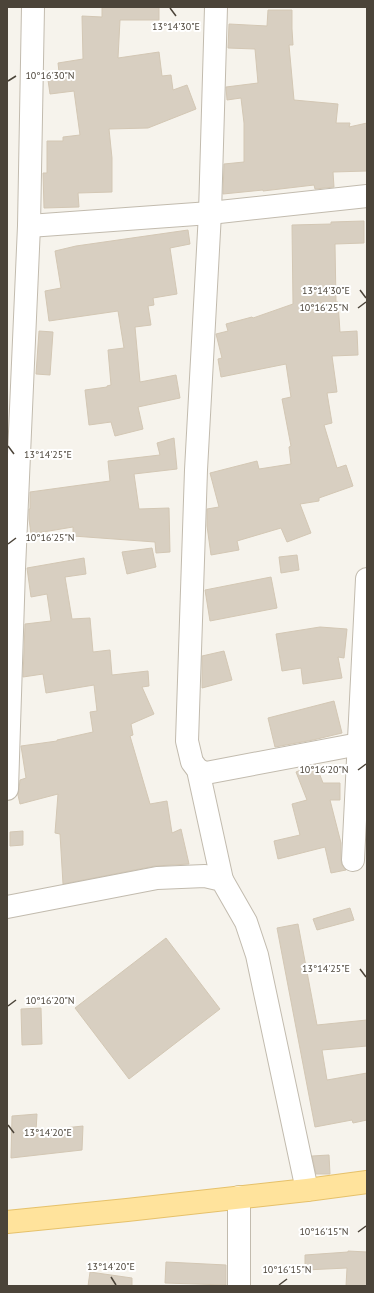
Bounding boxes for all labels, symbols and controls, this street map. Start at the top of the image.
text: 13°14'30"E [152,20,200,33]
text: 10°16'30"N [25,69,75,82]
text: 13°14'30"E [302,284,350,297]
text: 10°16'25"N [299,301,349,314]
text: 13°14'25"E [24,448,72,461]
text: 10°16'25"N [25,531,75,544]
text: 10°16'20"N [299,763,349,776]
text: 13°14'25"E [302,962,350,975]
text: 10°16'20"N [25,994,75,1007]
text: 13°14'20"E [24,1126,72,1139]
text: 10°16'15"N [299,1225,349,1238]
text: 13°14'20"E [87,1260,135,1273]
text: 10°16'15"N [262,1263,312,1276]

